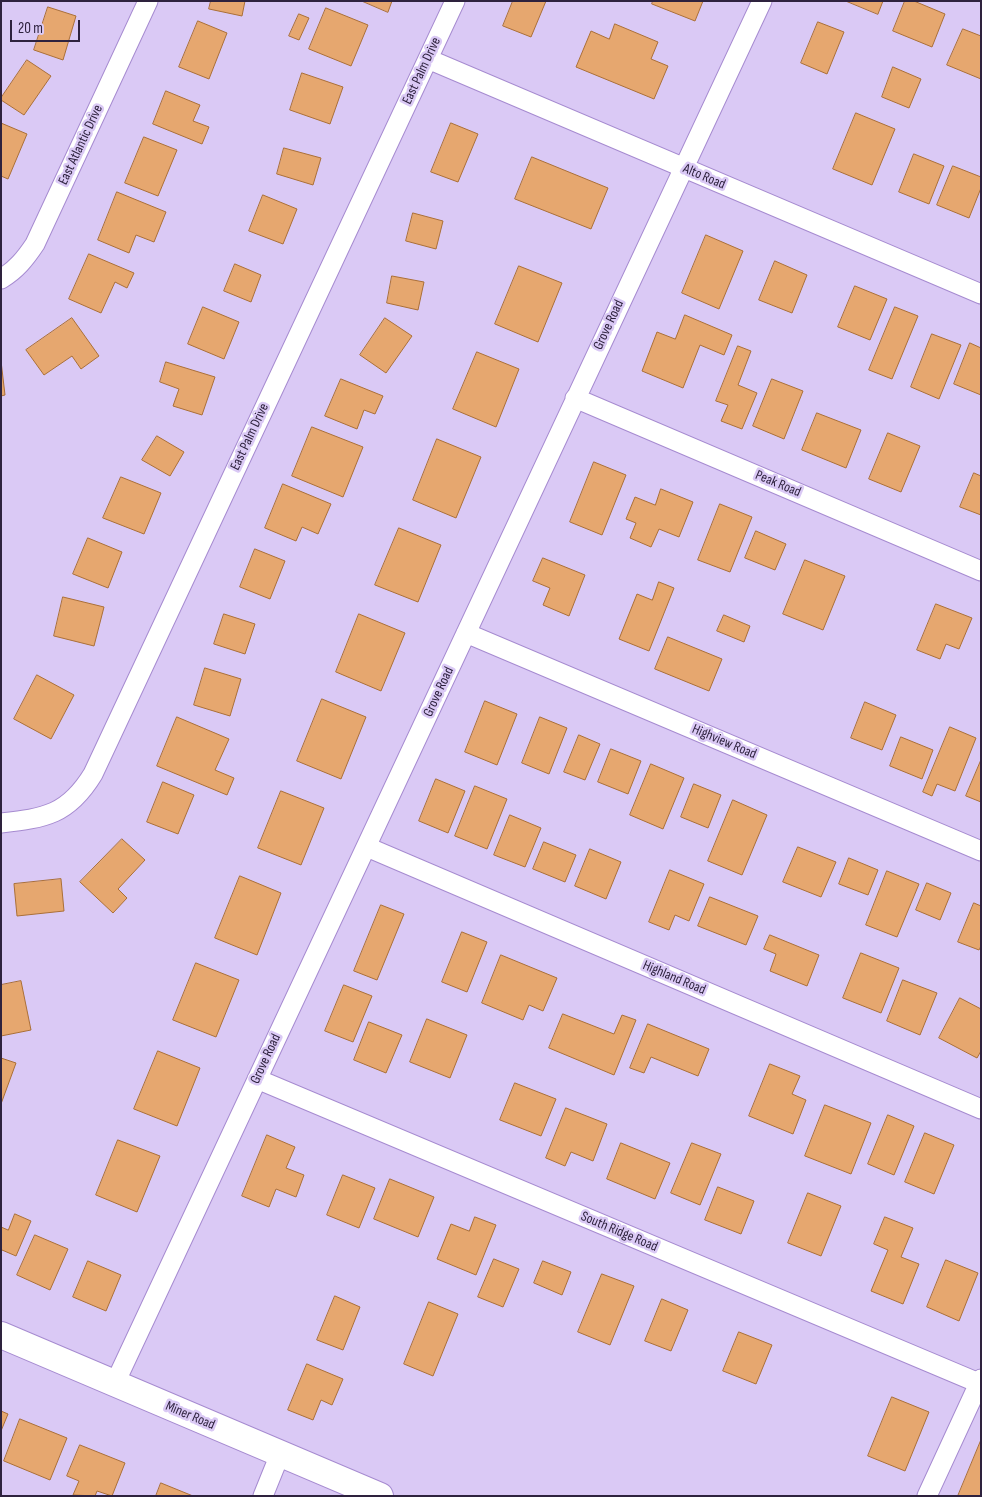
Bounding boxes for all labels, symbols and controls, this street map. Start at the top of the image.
scale bar [12,10,82,42]
text: 20 m [18,19,43,38]
street label: East Palm Drive [399,35,445,107]
street label: East Atlantic Drive [55,102,107,188]
street label: Alto Road [680,161,728,193]
street label: Grove Road [590,297,628,353]
street label: East Palm Drive [227,401,273,473]
street label: Peak Road [753,467,803,501]
street label: Grove Road [420,664,458,720]
street label: Highview Road [689,721,759,763]
street label: Highland Road [640,957,708,999]
street label: Grove Road [247,1031,285,1087]
street label: South Ridge Road [578,1208,660,1256]
street label: Miner Road [163,1398,217,1434]

